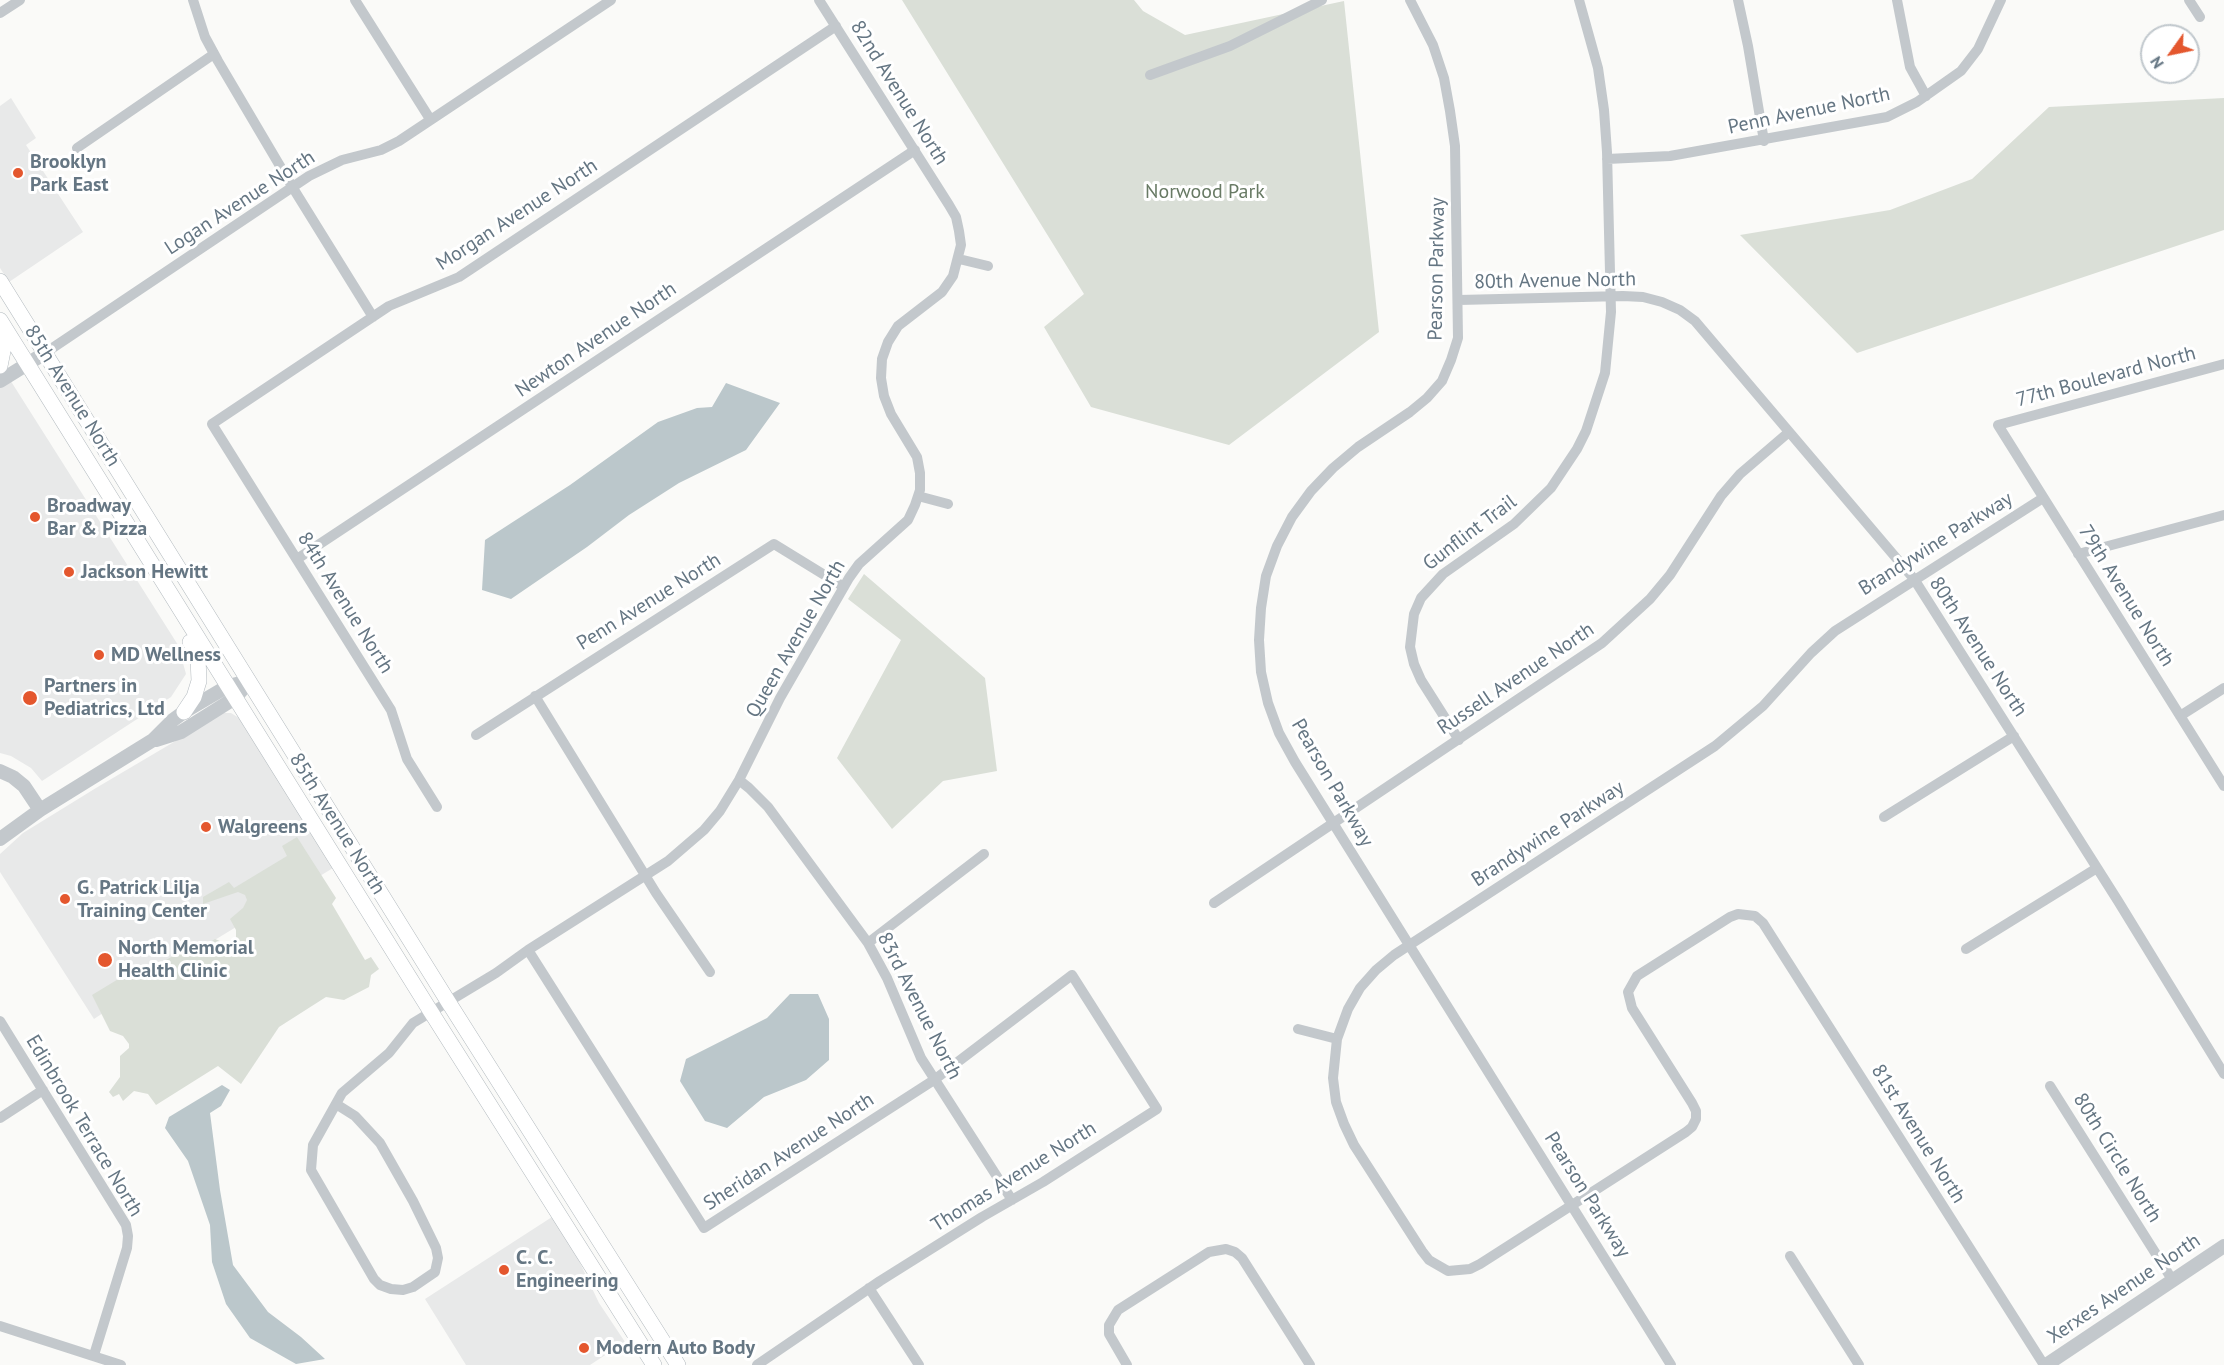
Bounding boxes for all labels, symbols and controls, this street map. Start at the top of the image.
street label: 82nd Avenue North [845,16,953,170]
north arrow [2140,24,2200,84]
text: N [2145,53,2168,73]
street label: Penn Avenue North [1726,82,1892,140]
street label: Logan Avenue North [161,146,319,260]
place label: Brooklyn Park East [30,150,108,197]
street label: Morgan Avenue North [432,154,602,276]
marker: Brooklyn Park East [11,166,25,180]
park label: Norwood Park [1145,180,1265,204]
street label: Pearson Parkway [1424,197,1450,341]
street label: 80th Avenue North [1474,268,1636,294]
street label: Newton Avenue North [511,277,681,403]
street label: 85th Avenue North [19,321,125,471]
street label: 77th Boulevard North [2014,341,2198,413]
street label: Brandywine Parkway [1855,487,2017,601]
street label: Gunflint Trail [1418,490,1522,576]
place label: Broadway Bar & Pizza [47,494,147,541]
marker: Broadway Bar & Pizza [28,510,42,524]
street label: 79th Avenue North [2073,521,2179,671]
street label: 84th Avenue North [292,528,398,678]
street label: Penn Avenue North [573,548,725,656]
street label: Queen Avenue North [741,556,851,722]
place label: Jackson Hewitt [81,560,208,584]
marker: Jackson Hewitt [62,565,76,579]
street label: 80th Avenue North [1924,573,2032,721]
street label: Russell Avenue North [1433,618,1599,740]
place label: MD Wellness [111,643,221,667]
marker: MD Wellness [92,648,106,662]
place label: Partners in Pediatrics, Ltd [44,674,165,721]
marker: Partners in Pediatrics, Ltd [21,689,39,707]
street label: Pearson Parkway [1286,715,1378,851]
street label: 85th Avenue North [284,749,390,899]
street label: Brandywine Parkway [1467,776,1629,892]
place label: Walgreens [218,815,307,839]
marker: Walgreens [199,820,213,834]
place label: G. Patrick Lilja Training Center [77,876,207,923]
marker: G. Patrick Lilja Training Center [58,892,72,906]
street label: 83rd Avenue North [872,928,966,1084]
place label: North Memorial Health Clinic [118,936,254,983]
marker: North Memorial Health Clinic [96,951,114,969]
street label: Edinbrook Terrace North [20,1031,148,1221]
street label: 81st Avenue North [1866,1060,1970,1208]
street label: Sheridan Avenue North [699,1088,879,1216]
street label: 80th Circle North [2068,1089,2166,1227]
street label: Thomas Avenue North [927,1117,1101,1237]
street label: Pearson Parkway [1539,1128,1635,1262]
street label: Xerxes Avenue North [2043,1229,2205,1349]
place label: C. C. Engineering [516,1246,619,1293]
marker: C. C. Engineering [497,1263,511,1277]
place label: Modern Auto Body [596,1336,755,1360]
marker: Modern Auto Body [577,1341,591,1355]

